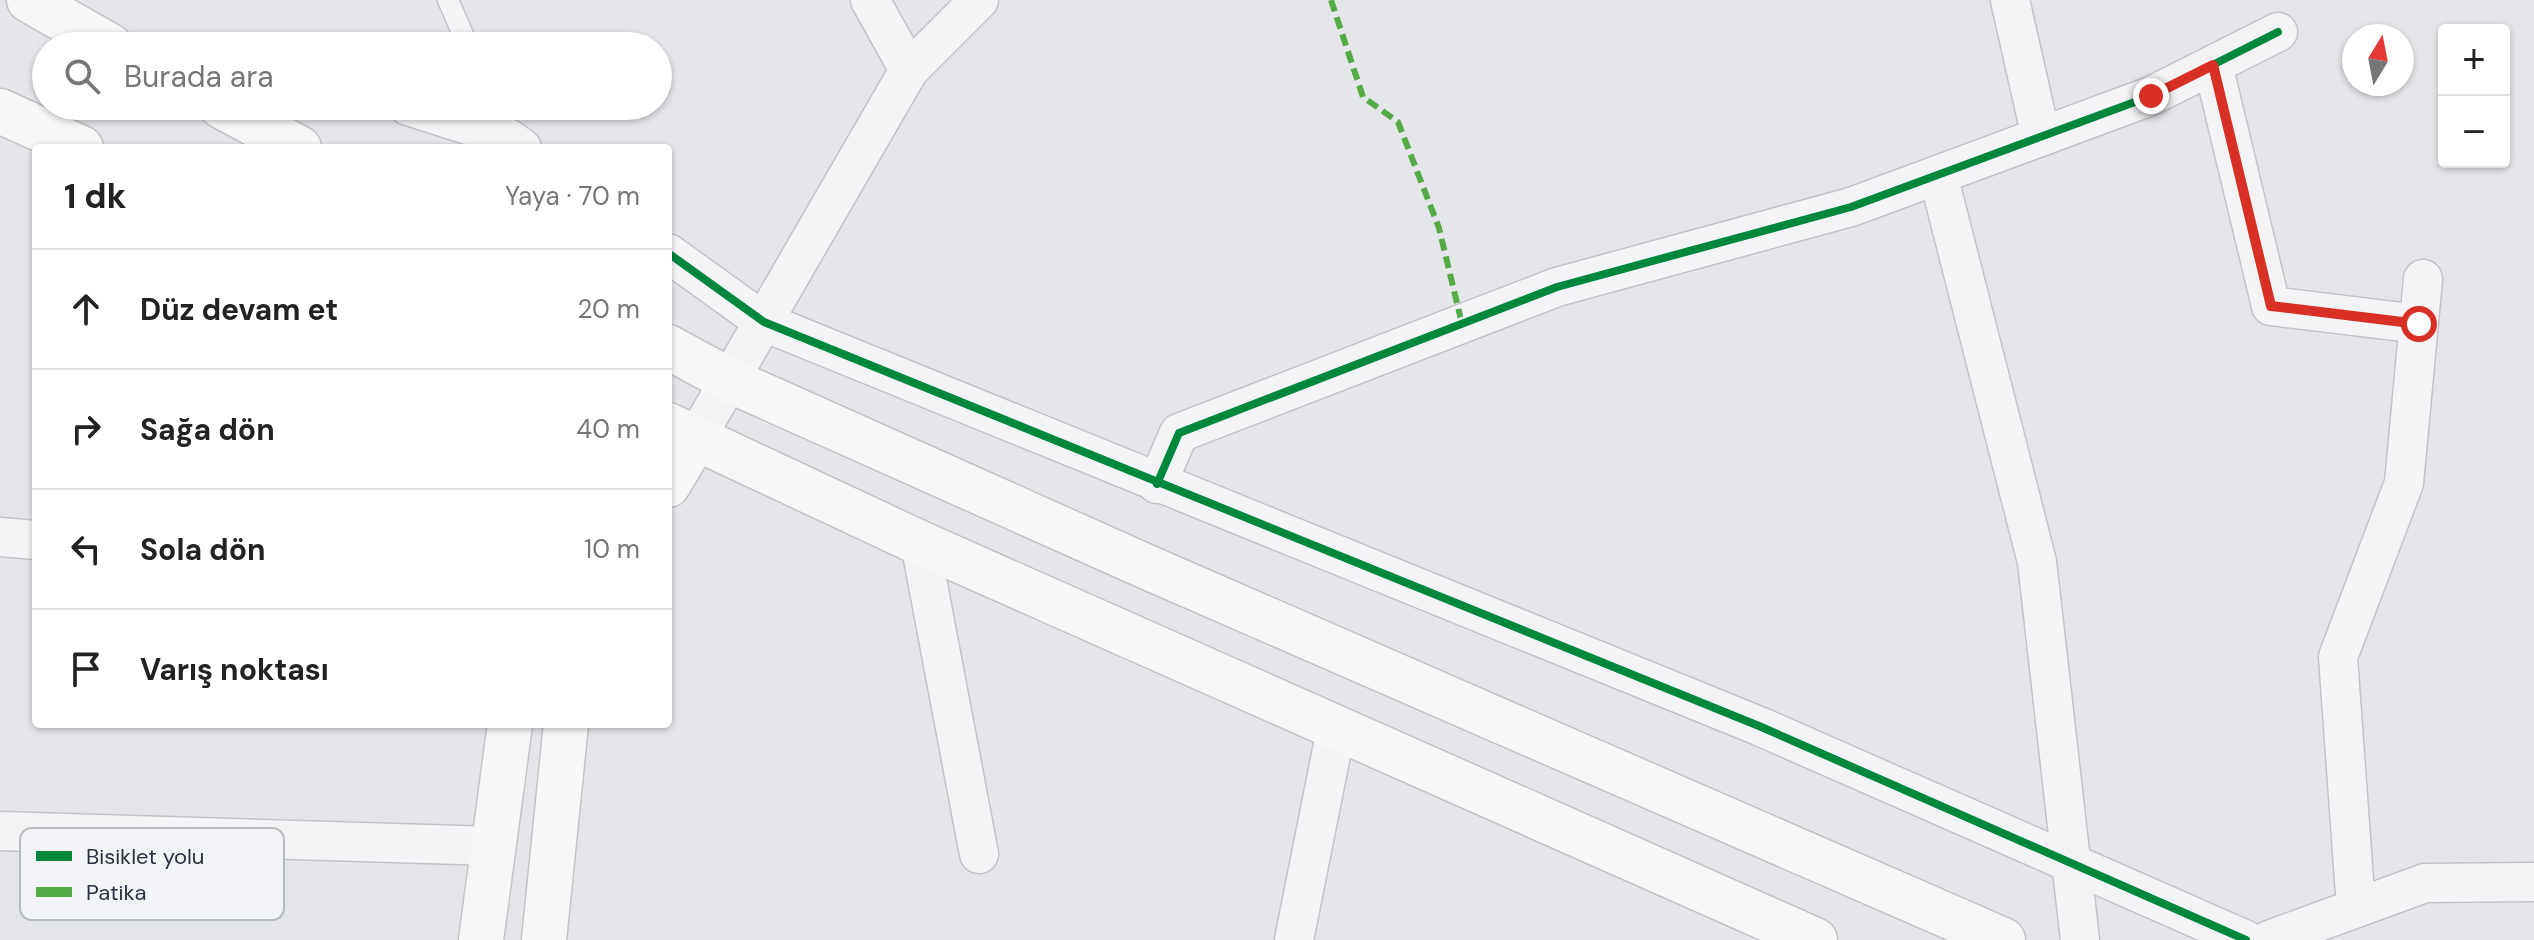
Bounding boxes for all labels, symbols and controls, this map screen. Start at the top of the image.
north arrow [2342,24,2414,96]
map controls [2438,24,2510,168]
button: + [2438,24,2510,96]
search box [32,32,672,120]
icon: search [60,54,104,98]
text: Burada ara [124,57,274,96]
route end [2133,78,2169,114]
button: − [2438,96,2510,168]
text: 1 dk [64,174,126,219]
text: Yaya · 70 m [505,179,640,213]
icon: ahead [64,287,108,331]
text: Düz devam et [140,290,338,329]
text: 20 m [577,292,640,326]
route start [2401,306,2437,342]
icon: right [64,407,108,451]
text: Sağa dön [140,410,275,449]
text: 40 m [576,412,640,446]
icon: left [64,527,108,571]
text: Sola dön [140,530,266,569]
text: 10 m [584,532,640,566]
icon: arrive [64,647,108,691]
text: Varış noktası [140,650,329,689]
legend [20,828,284,920]
text: Bisiklet yolu [86,842,204,871]
text: Patika [86,878,146,907]

